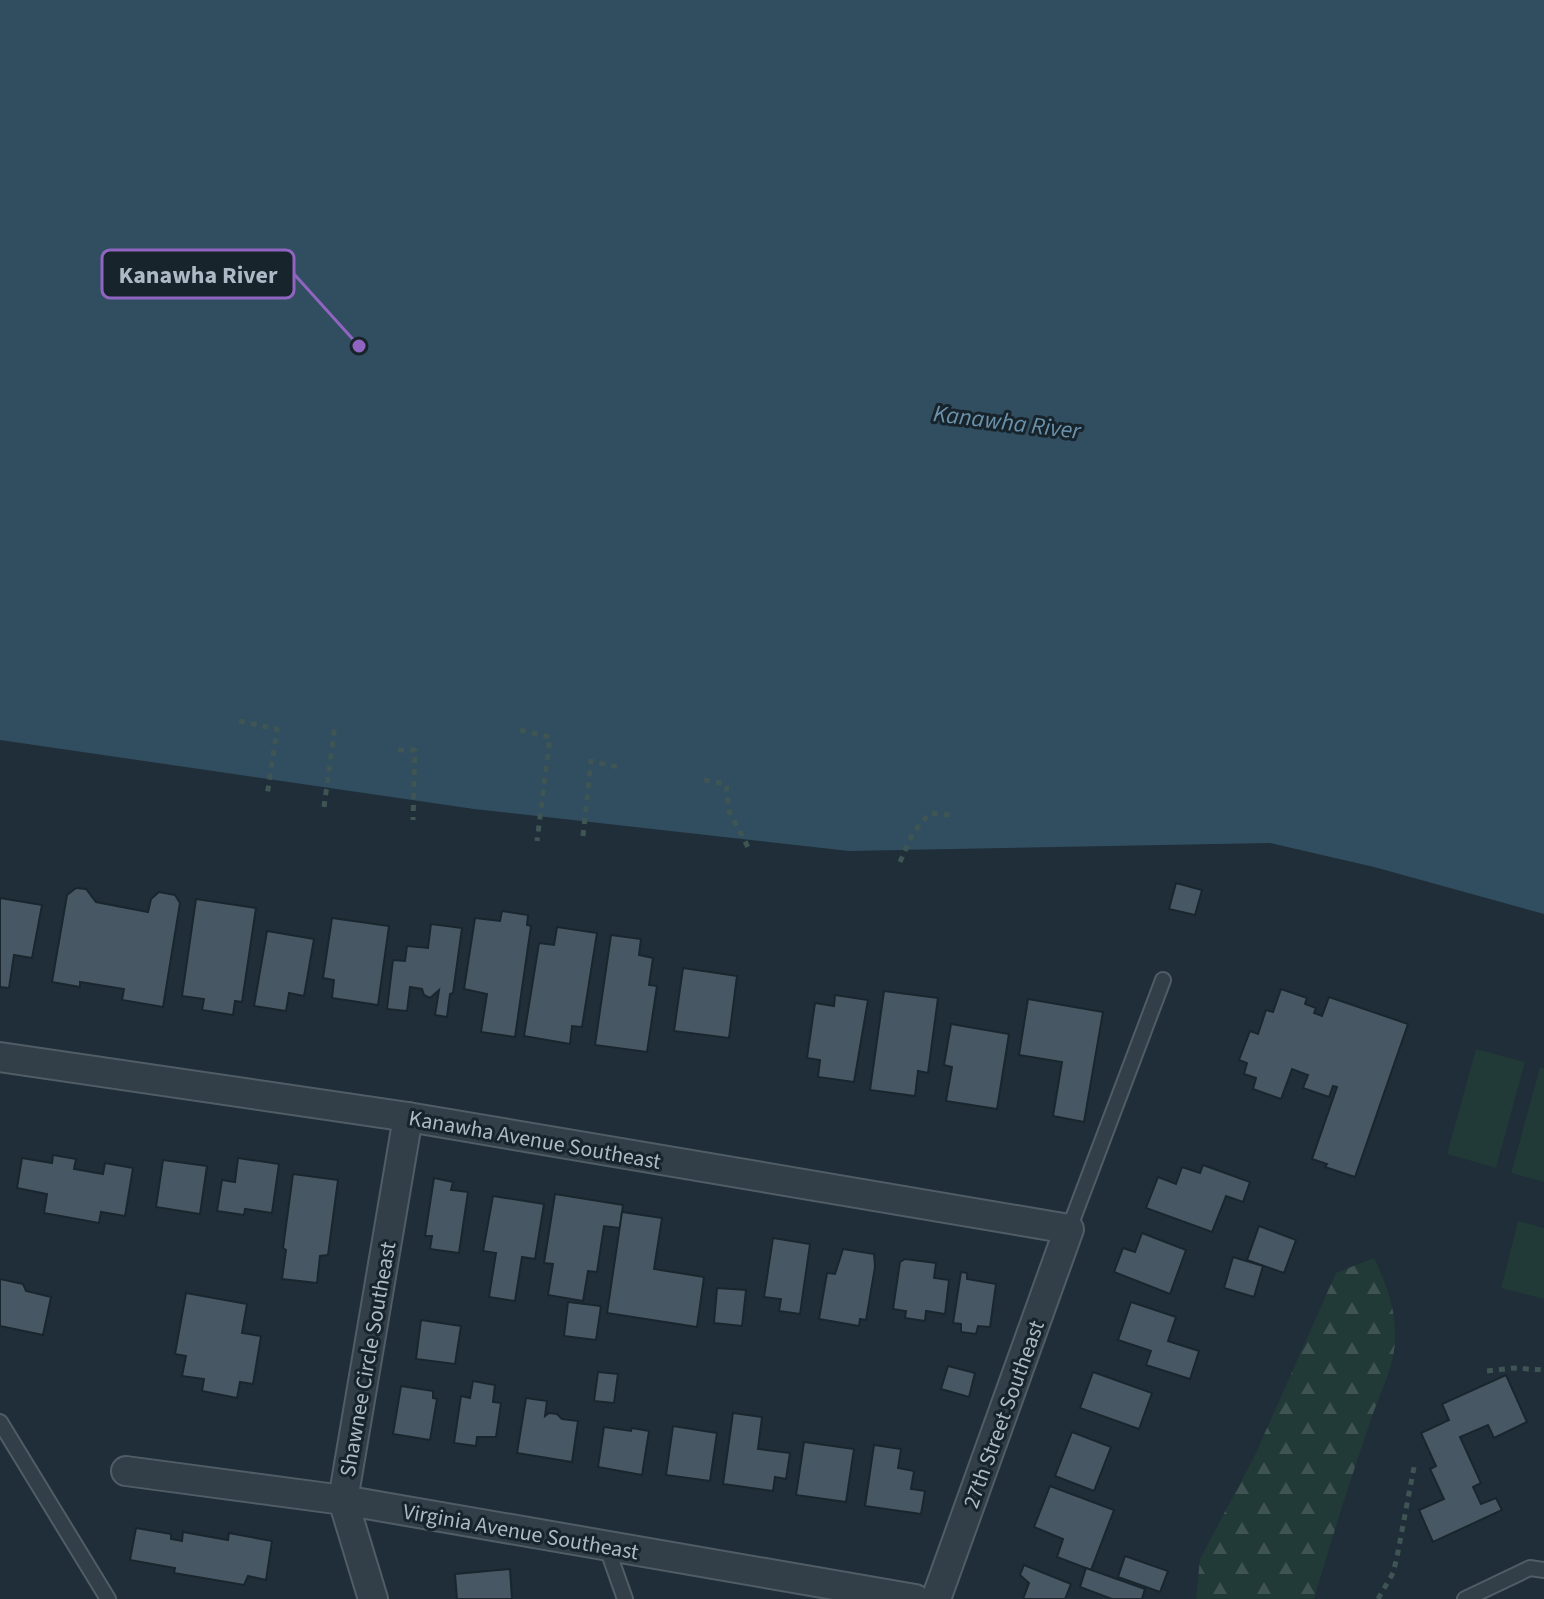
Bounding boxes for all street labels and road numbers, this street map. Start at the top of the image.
street label: Kanawha Avenue Southeast [406,1102,664,1178]
street label: Shawnee Circle Southeast [332,1239,405,1479]
street label: 27th Street Southeast [955,1315,1053,1513]
street label: Virginia Avenue Southeast [400,1495,642,1569]

